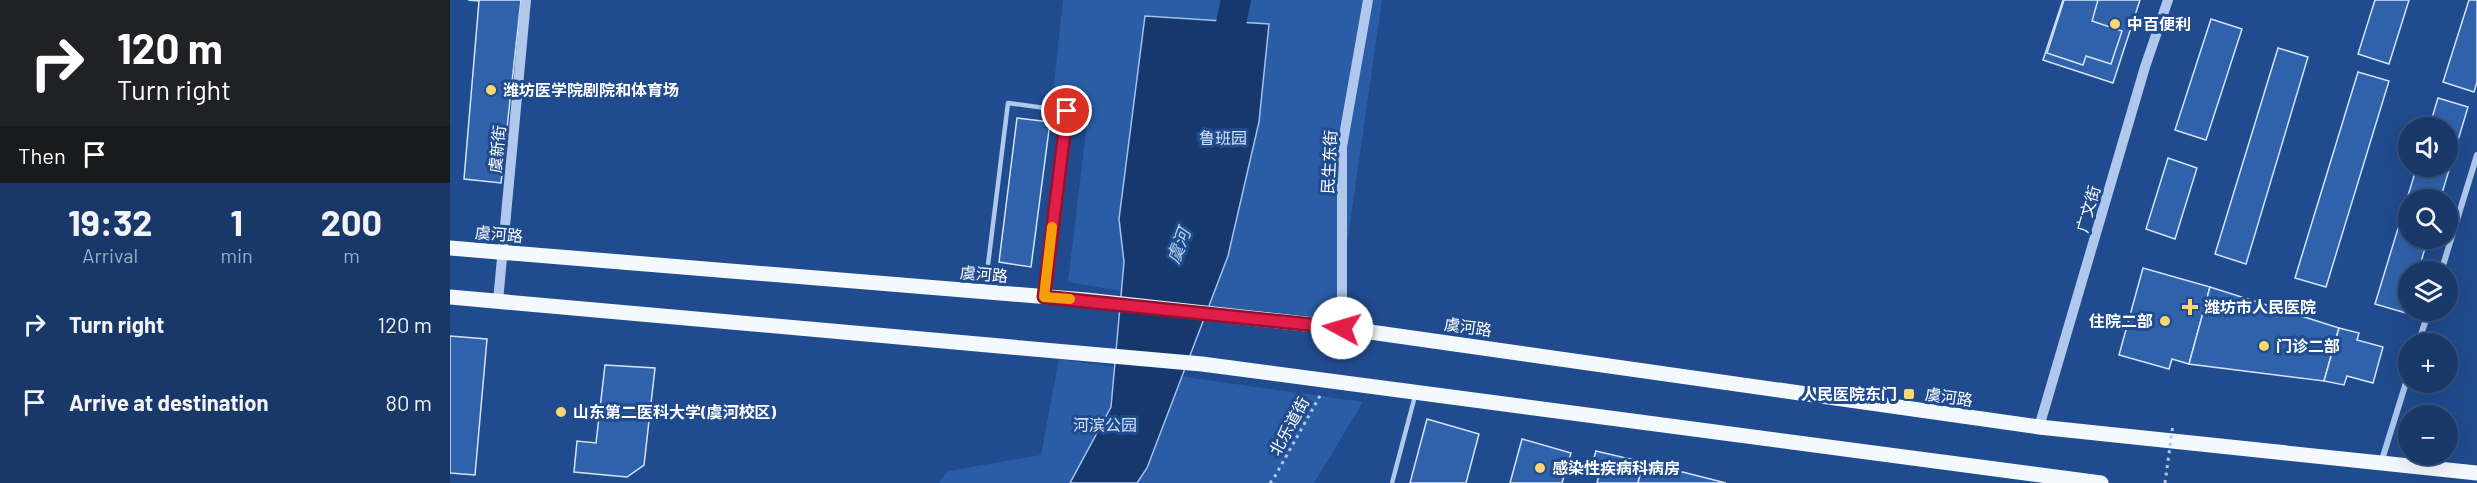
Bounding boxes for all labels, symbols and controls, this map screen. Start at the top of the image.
place label: 中百便利 [2127,14,2191,33]
marker: 中百便利 [2108,17,2122,31]
text: 120 m [117,22,223,72]
icon: right [18,24,96,102]
text: Turn right [117,73,231,105]
place label: 潍坊医学院剧院和体育场 [503,80,679,99]
marker: 潍坊医学院剧院和体育场 [484,83,498,97]
pin [1041,85,1092,136]
icon: arrive [1050,94,1083,127]
map controls [2398,117,2458,465]
button: sound [2398,117,2458,177]
street label: 虞新街 [485,124,508,174]
park label: 鲁班园 [1199,128,1247,147]
street label: 民生东街 [1317,130,1340,194]
icon: arrive [78,138,111,171]
text: Then [18,142,66,168]
street label: 广文街 [2072,183,2103,235]
button: search [2398,189,2458,249]
text: 19:32 [68,200,153,243]
text: 1 [230,200,243,243]
text: 200 [321,200,382,243]
street label: 虞河路 [474,222,524,245]
water label: 虞河 [1161,222,1196,266]
text: Arrival [82,243,138,267]
text: min [220,243,253,267]
text: m [343,243,360,267]
button: layers [2398,261,2458,321]
street label: 虞河路 [959,262,1009,285]
position arrow [1310,296,1374,360]
place label: 潍坊市人民医院 [2204,297,2316,316]
marker: 潍坊市人民医院 [2181,298,2199,316]
icon: right [18,308,51,341]
text: Turn right [69,311,164,337]
text: 120 m [377,311,432,337]
place label: 住院二部 [2089,311,2153,330]
street label: 虞河路 [1443,314,1493,339]
marker: 住院二部 [2158,314,2172,328]
button: + [2398,333,2458,393]
place label: 门诊二部 [2276,336,2340,355]
marker: 门诊二部 [2257,339,2271,353]
place label: 人民医院东门 [1801,384,1897,403]
street label: 虞河路 [1924,384,1974,409]
icon: arrive [18,386,51,419]
marker: 人民医院东门 [1902,387,1916,401]
text: Arrive at destination [69,389,268,415]
text: 80 m [386,389,432,415]
street label: 北乐道街 [1265,393,1312,458]
place label: 山东第二医科大学(虞河校区) [573,402,777,421]
marker: 山东第二医科大学(虞河校区) [554,405,568,419]
button: − [2398,405,2458,465]
park label: 河滨公园 [1073,415,1137,434]
place label: 感染性疾病科病房 [1552,458,1680,477]
marker: 感染性疾病科病房 [1533,461,1547,475]

